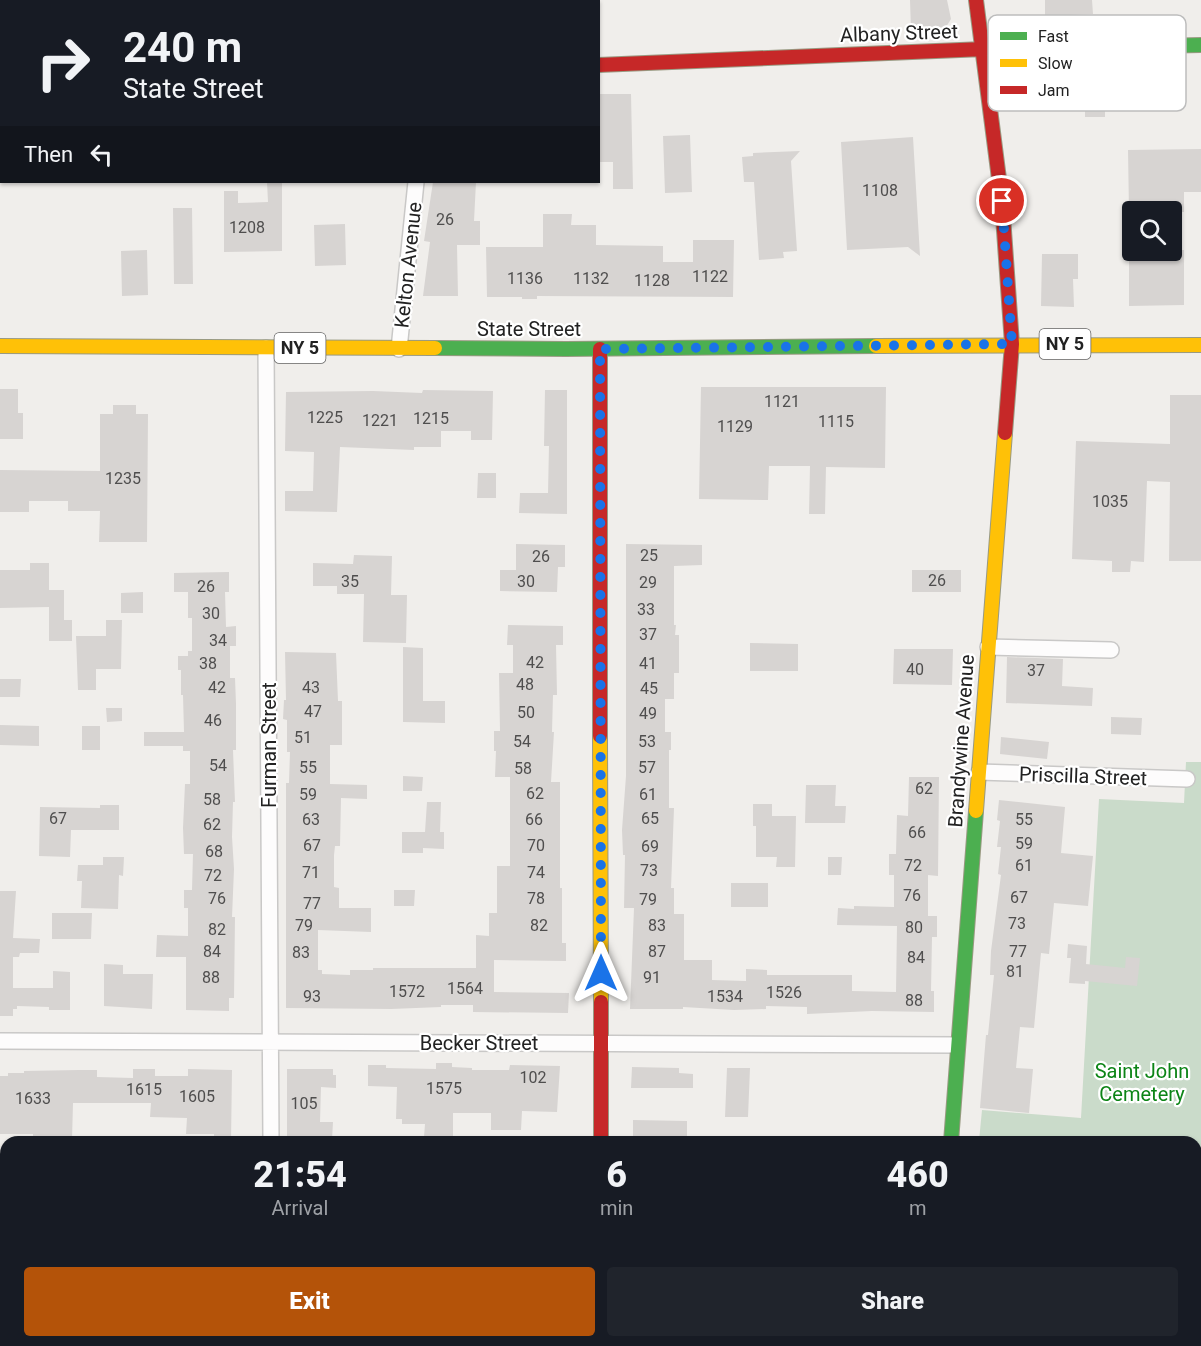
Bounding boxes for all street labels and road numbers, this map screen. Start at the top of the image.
street label: Albany Street [839,19,959,47]
street label: Kelton Avenue [389,201,427,329]
street label: State Street [477,317,581,341]
road number: NY 5 [1040,329,1090,359]
road number: NY 5 [274,333,326,363]
street label: Brandywine Avenue [943,654,979,828]
street label: Furman Street [257,682,281,808]
street label: Priscilla Street [1018,762,1148,790]
street label: Becker Street [420,1031,538,1055]

